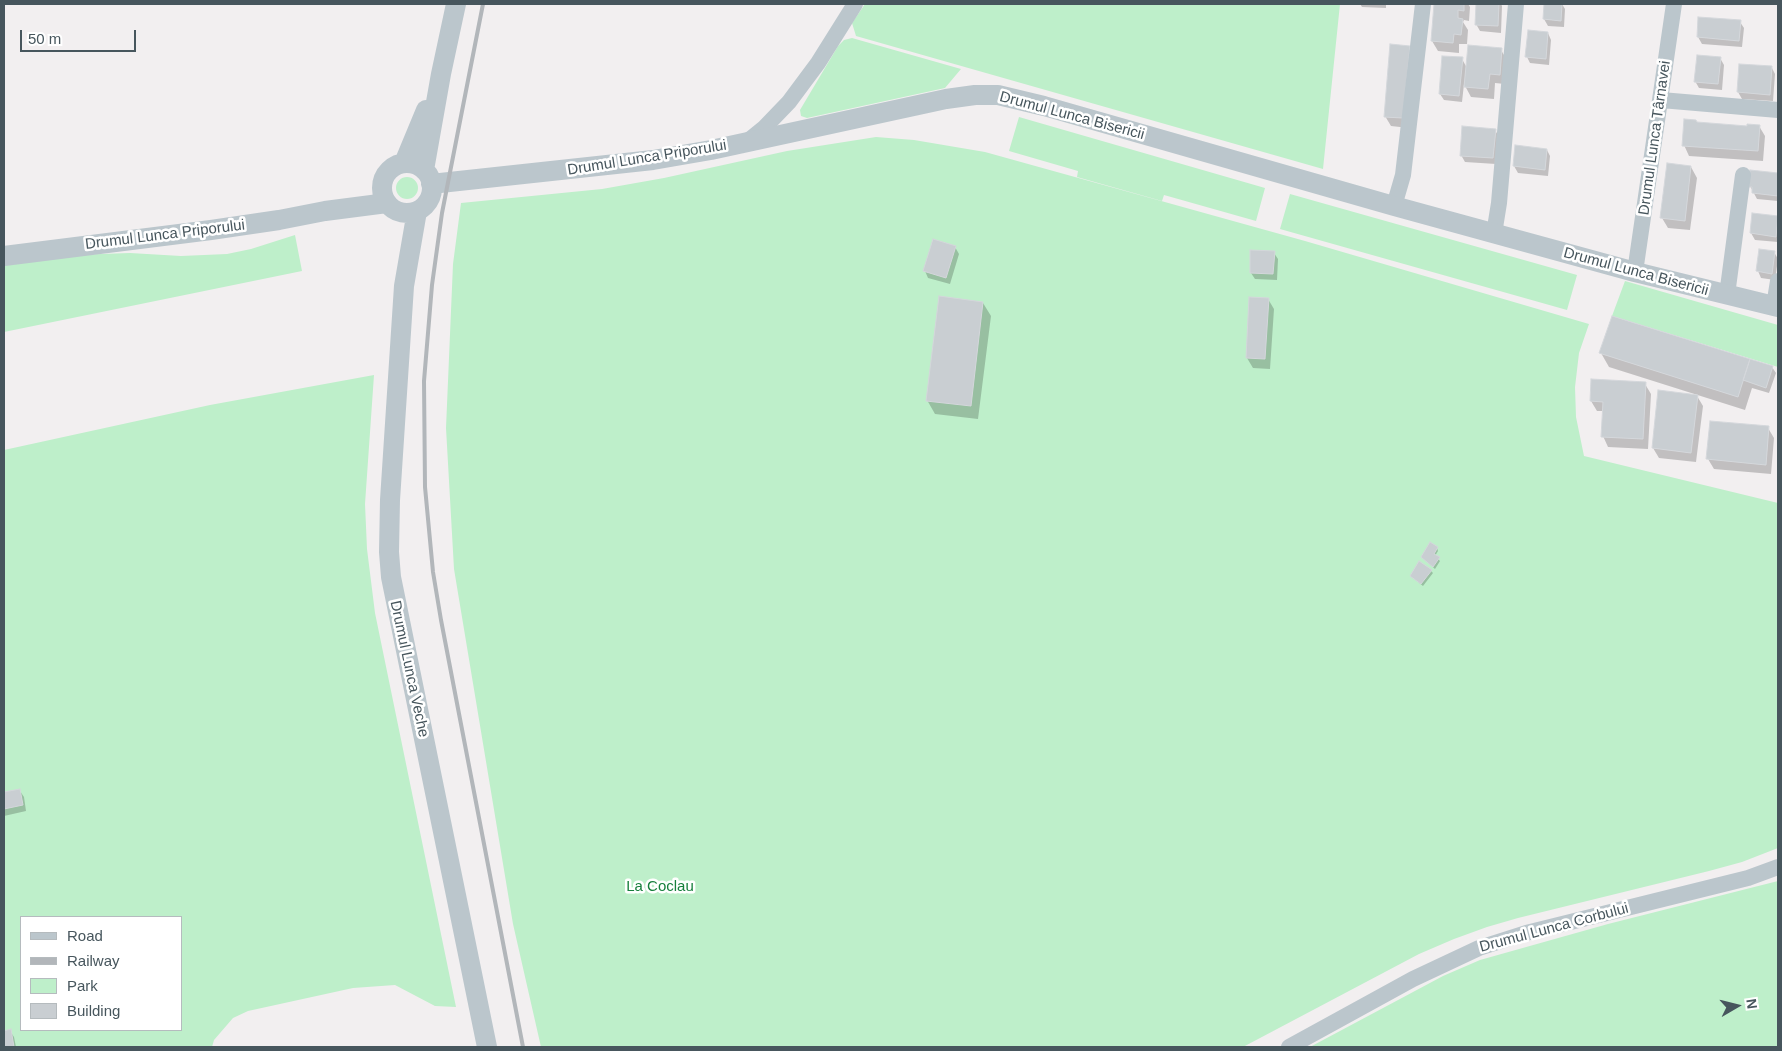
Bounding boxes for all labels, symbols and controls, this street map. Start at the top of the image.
scale bar [22,20,139,52]
text: 50 m [28,30,61,47]
street label: Drumul Lunca Târnavei [1635,60,1675,216]
street label: Drumul Lunca Bisericii [998,88,1146,144]
street label: Drumul Lunca Priporului [566,137,728,179]
street label: Drumul Lunca Priporului [84,216,246,254]
street label: Drumul Lunca Bisericii [1562,244,1710,300]
street label: Drumul Lunca Veche [386,599,432,739]
park label: La Coclau [626,878,694,896]
street label: Drumul Lunca Corbului [1478,899,1630,957]
legend [20,916,182,1031]
text: Road [67,927,103,944]
text: Railway [67,952,120,969]
text: Park [67,977,98,994]
north arrow [1712,981,1762,1031]
text: N [1743,998,1760,1010]
text: Building [67,1002,120,1019]

